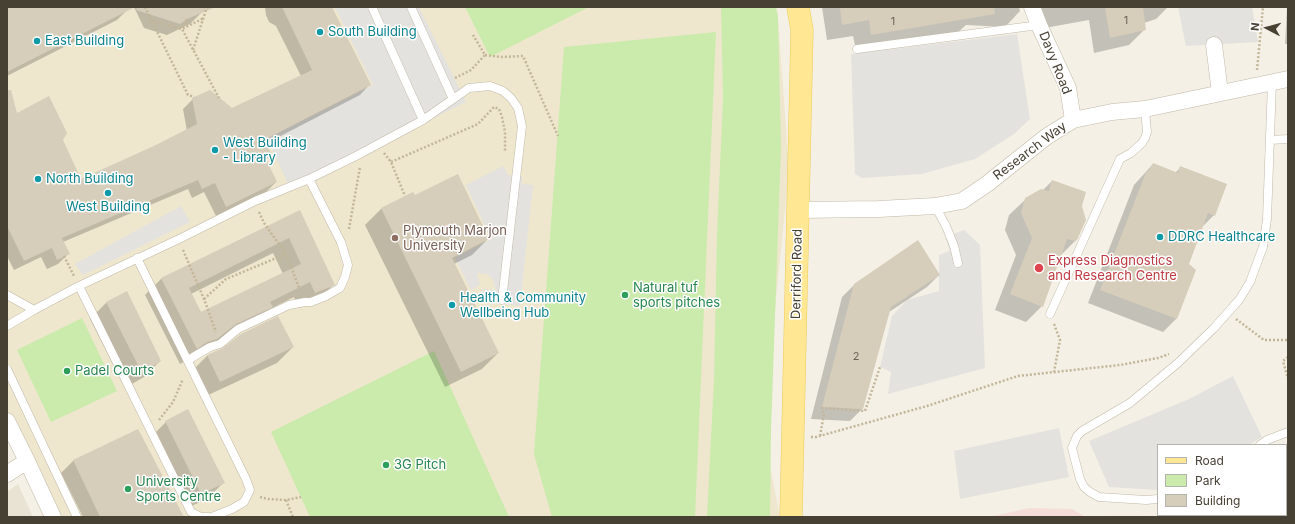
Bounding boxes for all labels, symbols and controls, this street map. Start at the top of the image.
north arrow [1247,8,1287,48]
house number: 1 [1124,14,1128,28]
house number: 1 [891,15,895,29]
text: N [1248,22,1262,32]
place label: South Building [328,24,417,40]
marker: South Building [315,27,325,37]
street label: Davy Road [1035,29,1075,97]
place label: East Building [45,33,124,49]
marker: East Building [32,36,42,46]
street label: Research Way [990,118,1070,184]
place label: West Building - Library [223,135,307,166]
marker: West Building - Library [210,145,220,155]
place label: North Building [46,171,134,187]
marker: North Building [33,174,43,184]
marker: West Building [103,188,113,198]
place label: West Building [66,199,150,215]
place label: Plymouth Marjon University [403,223,507,254]
street label: Derriford Road [788,229,806,319]
place label: DDRC Healthcare [1168,229,1275,245]
marker: DDRC Healthcare [1155,232,1165,242]
marker: Plymouth Marjon University [390,233,400,243]
place label: Express Diagnostics and Research Centre [1048,253,1177,284]
marker: Express Diagnostics and Research Centre [1033,262,1045,274]
place label: Natural tuf sports pitches [633,280,720,311]
place label: Health & Community Wellbeing Hub [460,290,586,321]
marker: Natural tuf sports pitches [620,290,630,300]
marker: Health & Community Wellbeing Hub [447,300,457,310]
house number: 2 [853,350,859,364]
place label: Padel Courts [75,363,154,379]
marker: Padel Courts [62,366,72,376]
legend [1157,444,1287,516]
text: Road [1195,453,1224,468]
place label: 3G Pitch [394,457,446,473]
marker: 3G Pitch [381,460,391,470]
text: Park [1195,473,1221,488]
place label: University Sports Centre [136,474,221,505]
marker: University Sports Centre [123,484,133,494]
text: Building [1195,493,1240,508]

